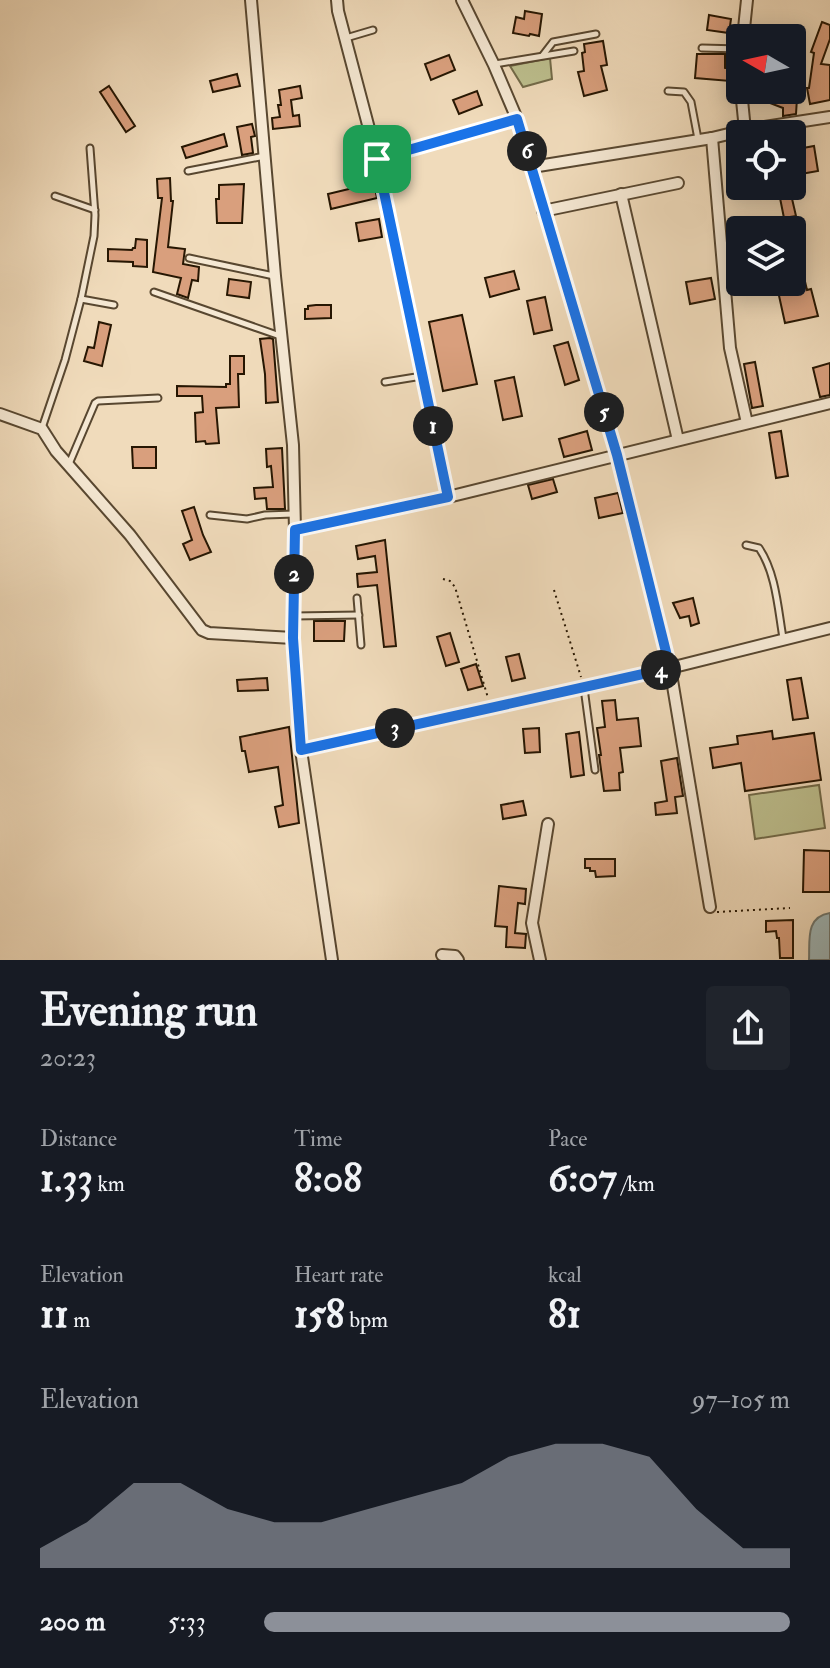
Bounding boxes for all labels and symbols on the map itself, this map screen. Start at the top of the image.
north arrow [726,24,806,104]
pin [343,125,411,193]
pin: 6 [507,131,547,171]
pin: 5 [584,392,624,432]
pin: 1 [413,406,453,446]
pin: 2 [274,554,314,594]
pin: 4 [641,650,681,690]
pin: 3 [375,708,415,748]

